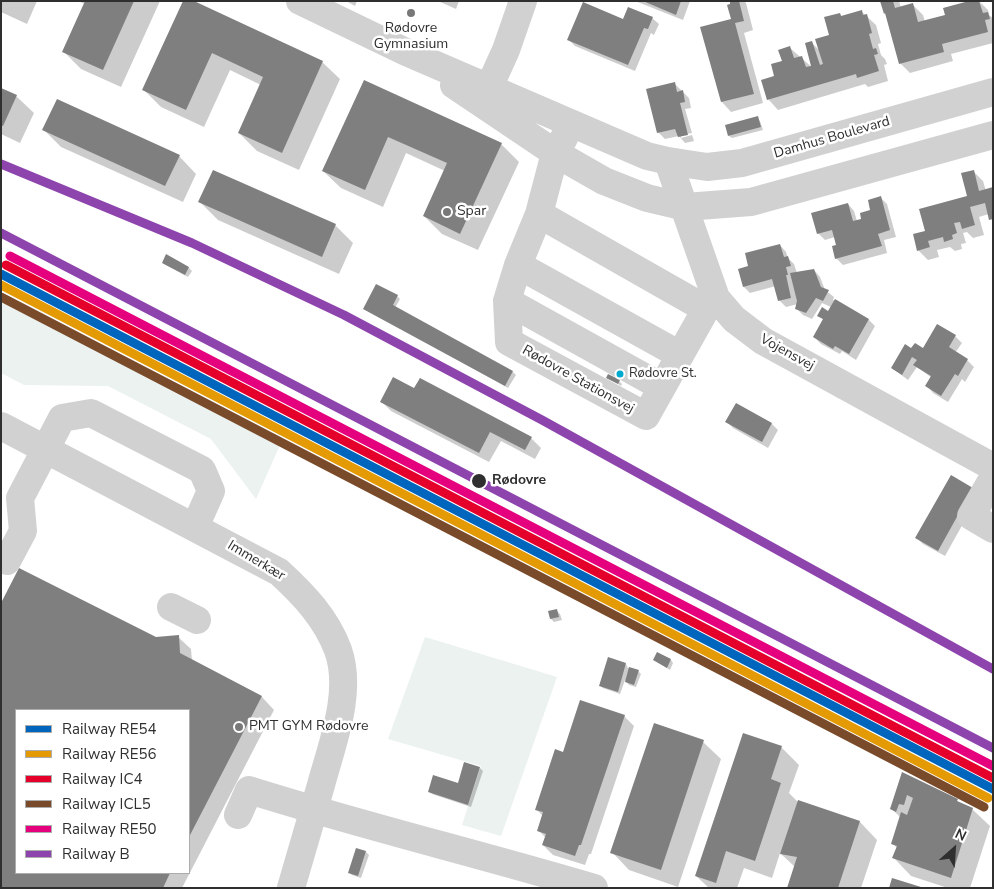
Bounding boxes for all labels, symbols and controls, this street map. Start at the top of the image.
marker: Rødovre Gymnasium [405,7,417,19]
place label: Rødovre Gymnasium [374,21,448,54]
street label: Damhus Boulevard [772,113,892,163]
place label: Spar [457,204,486,220]
marker: Spar [441,206,453,218]
street label: Vojensvej [757,331,817,375]
street label: Rødovre Stationsvej [519,342,637,418]
place label: Rødovre St. [629,366,697,382]
marker: Rødovre St. [615,369,625,379]
marker: Rødovre [470,472,488,490]
place label: Rødovre [492,473,546,489]
street label: Immerkær [224,537,288,585]
legend [15,709,190,874]
text: Railway RE54 [62,719,156,739]
place label: PMT GYM Rødovre [249,719,368,735]
marker: PMT GYM Rødovre [233,721,245,733]
text: Railway RE56 [62,744,156,764]
text: Railway IC4 [62,769,143,789]
text: Railway ICL5 [62,794,151,814]
text: Railway RE50 [62,819,156,839]
north arrow [929,824,979,874]
text: N [952,824,970,846]
text: Railway B [62,844,130,864]

